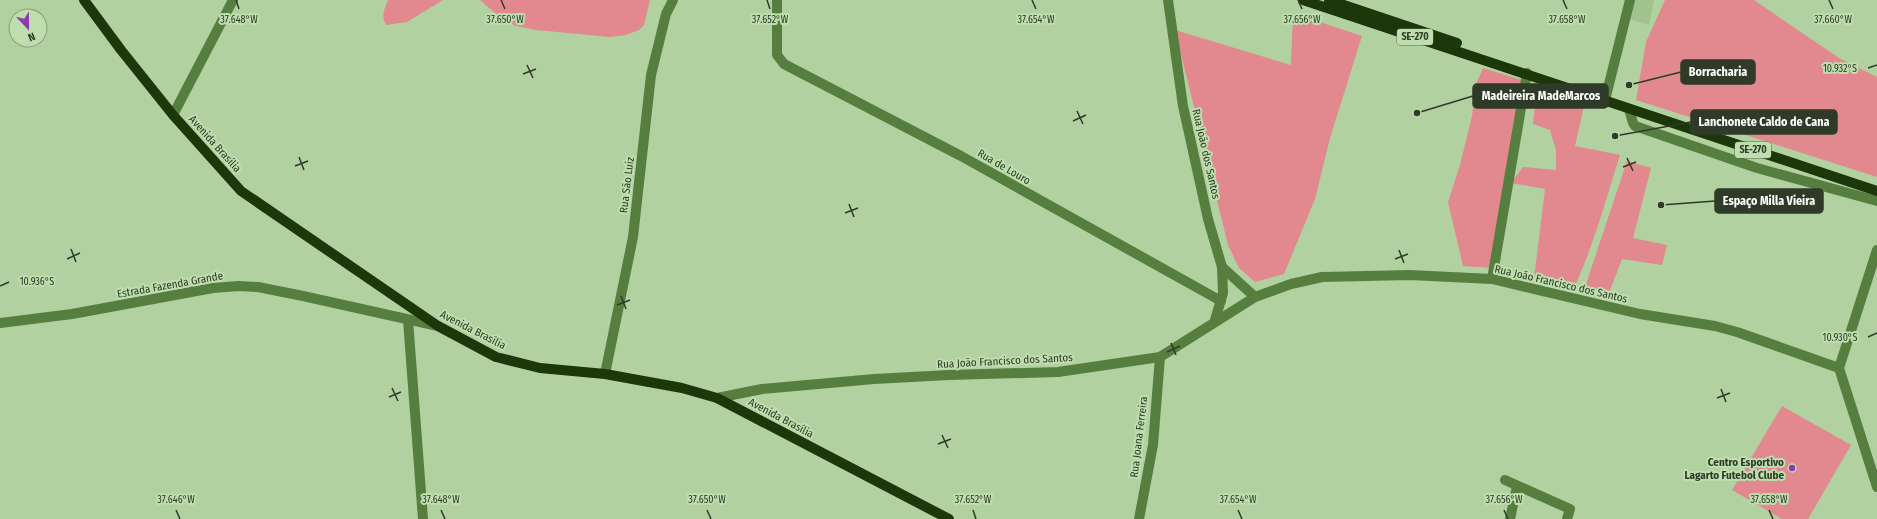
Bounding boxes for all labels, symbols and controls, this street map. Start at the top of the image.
north arrow [8,8,48,48]
text: 37.648°W [220,14,258,26]
text: 37.650°W [486,14,524,26]
text: 37.652°W [752,14,789,26]
text: 37.654°W [1017,14,1055,26]
text: 37.656°W [1283,14,1321,26]
text: 37.658°W [1548,14,1586,26]
text: 37.660°W [1814,14,1852,26]
road number: SE-270 [1397,29,1433,45]
text: N [26,30,37,44]
callout: Borracharia [1681,60,1755,84]
text: 10.932°S [1823,63,1857,75]
text: Borracharia [1689,65,1747,79]
callout: Madeireira MadeMarcos [1473,84,1608,108]
text: Madeireira MadeMarcos [1482,89,1601,103]
street label: Rua João dos Santos [1189,108,1223,200]
callout: Lanchonete Caldo de Cana [1691,110,1837,134]
street label: Avenida Brasília [186,113,244,175]
text: Lanchonete Caldo de Cana [1699,115,1829,129]
road number: SE-270 [1735,142,1771,158]
street label: Rua de Louro [975,147,1033,188]
street label: Rua São Luiz [617,156,637,214]
callout: Espaço Milla Vieira [1715,189,1823,213]
text: Espaço Milla Vieira [1723,194,1815,209]
street label: Rua João Francisco dos Santos [1493,262,1629,306]
street label: Estrada Fazenda Grande [116,269,224,301]
text: 10.936°S [20,276,54,288]
street label: Avenida Brasília [438,308,508,352]
text: 10.930°S [1822,332,1858,344]
street label: Rua João Francisco dos Santos [937,351,1073,371]
street label: Avenida Brasília [746,395,816,441]
street label: Rua Joana Ferreira [1128,396,1150,478]
place label: Centro Esportivo Lagarto Futebol Clube [1685,456,1784,482]
marker: Centro Esportivo Lagarto Futebol Clube [1787,463,1797,473]
text: 37.646°W [157,494,195,506]
text: 37.648°W [422,494,460,506]
text: 37.650°W [688,494,726,506]
text: 37.652°W [955,494,992,506]
text: 37.654°W [1219,494,1257,506]
text: 37.656°W [1485,494,1523,506]
text: 37.658°W [1750,494,1788,506]

